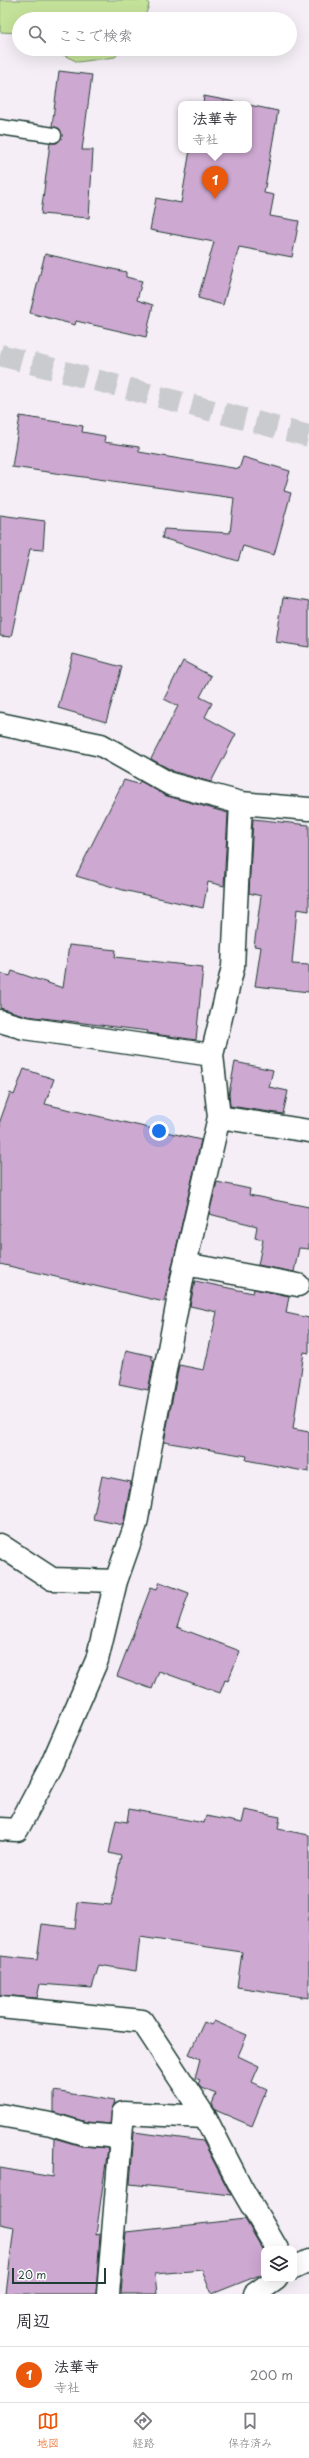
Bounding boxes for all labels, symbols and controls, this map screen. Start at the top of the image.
search box [12,12,297,56]
icon: search [26,23,48,45]
text: ここで検索 [58,23,133,46]
popup [178,101,252,153]
text: 法華寺 [192,106,238,129]
text: 寺社 [192,129,219,148]
pin: 1 [202,166,228,199]
your location [149,1121,169,1141]
map controls [261,2246,297,2282]
button: layers [261,2246,297,2282]
scale bar [12,2266,106,2285]
text: 20 m [18,2266,46,2283]
text: 周辺 [16,2307,50,2333]
text: 法華寺 [54,2354,99,2377]
text: 1 [26,2365,32,2384]
text: 200 m [250,2365,293,2384]
text: 寺社 [54,2377,80,2396]
tab: 地図 [37,2410,59,2451]
tab: 経路 [132,2410,154,2451]
tab: 保存済み [228,2410,272,2451]

